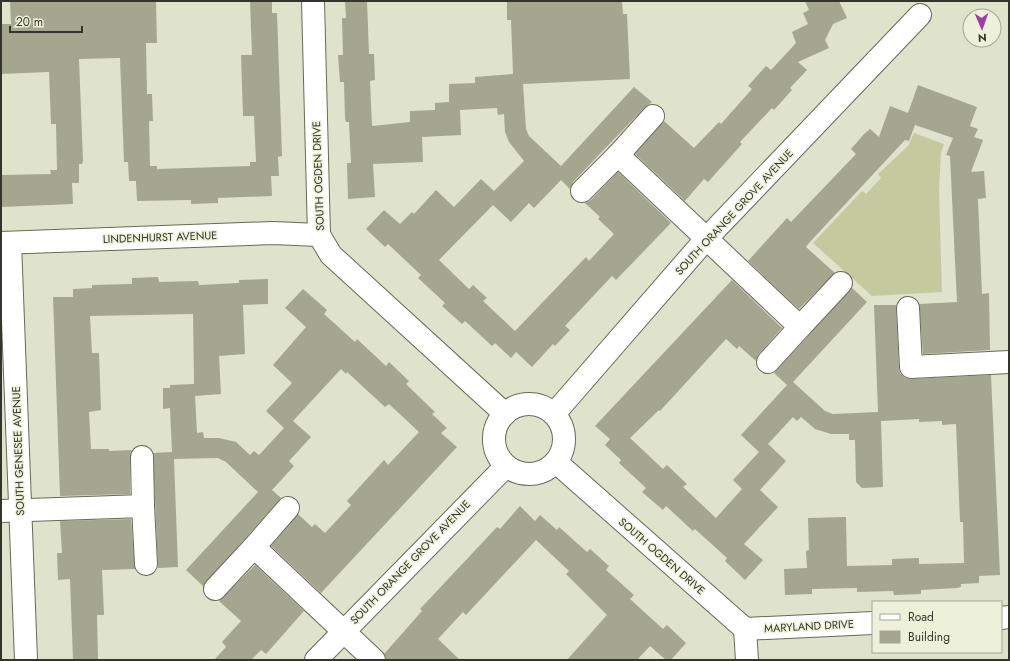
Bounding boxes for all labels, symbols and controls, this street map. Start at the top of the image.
scale bar [10,8,82,34]
north arrow [962,8,1002,48]
text: 20 m [16,13,43,31]
text: N [978,30,987,46]
street label: SOUTH OGDEN DRIVE [308,121,328,231]
street label: SOUTH ORANGE GROVE AVENUE [671,145,797,279]
street label: LINDENHURST AVENUE [102,227,218,247]
street label: SOUTH GENESEE AVENUE [8,386,28,516]
street label: SOUTH ORANGE GROVE AVENUE [346,496,474,628]
street label: SOUTH OGDEN DRIVE [615,514,709,598]
legend [872,601,1002,653]
text: Road [908,608,934,626]
street label: MARYLAND DRIVE [764,616,854,636]
text: Building [908,628,950,646]

